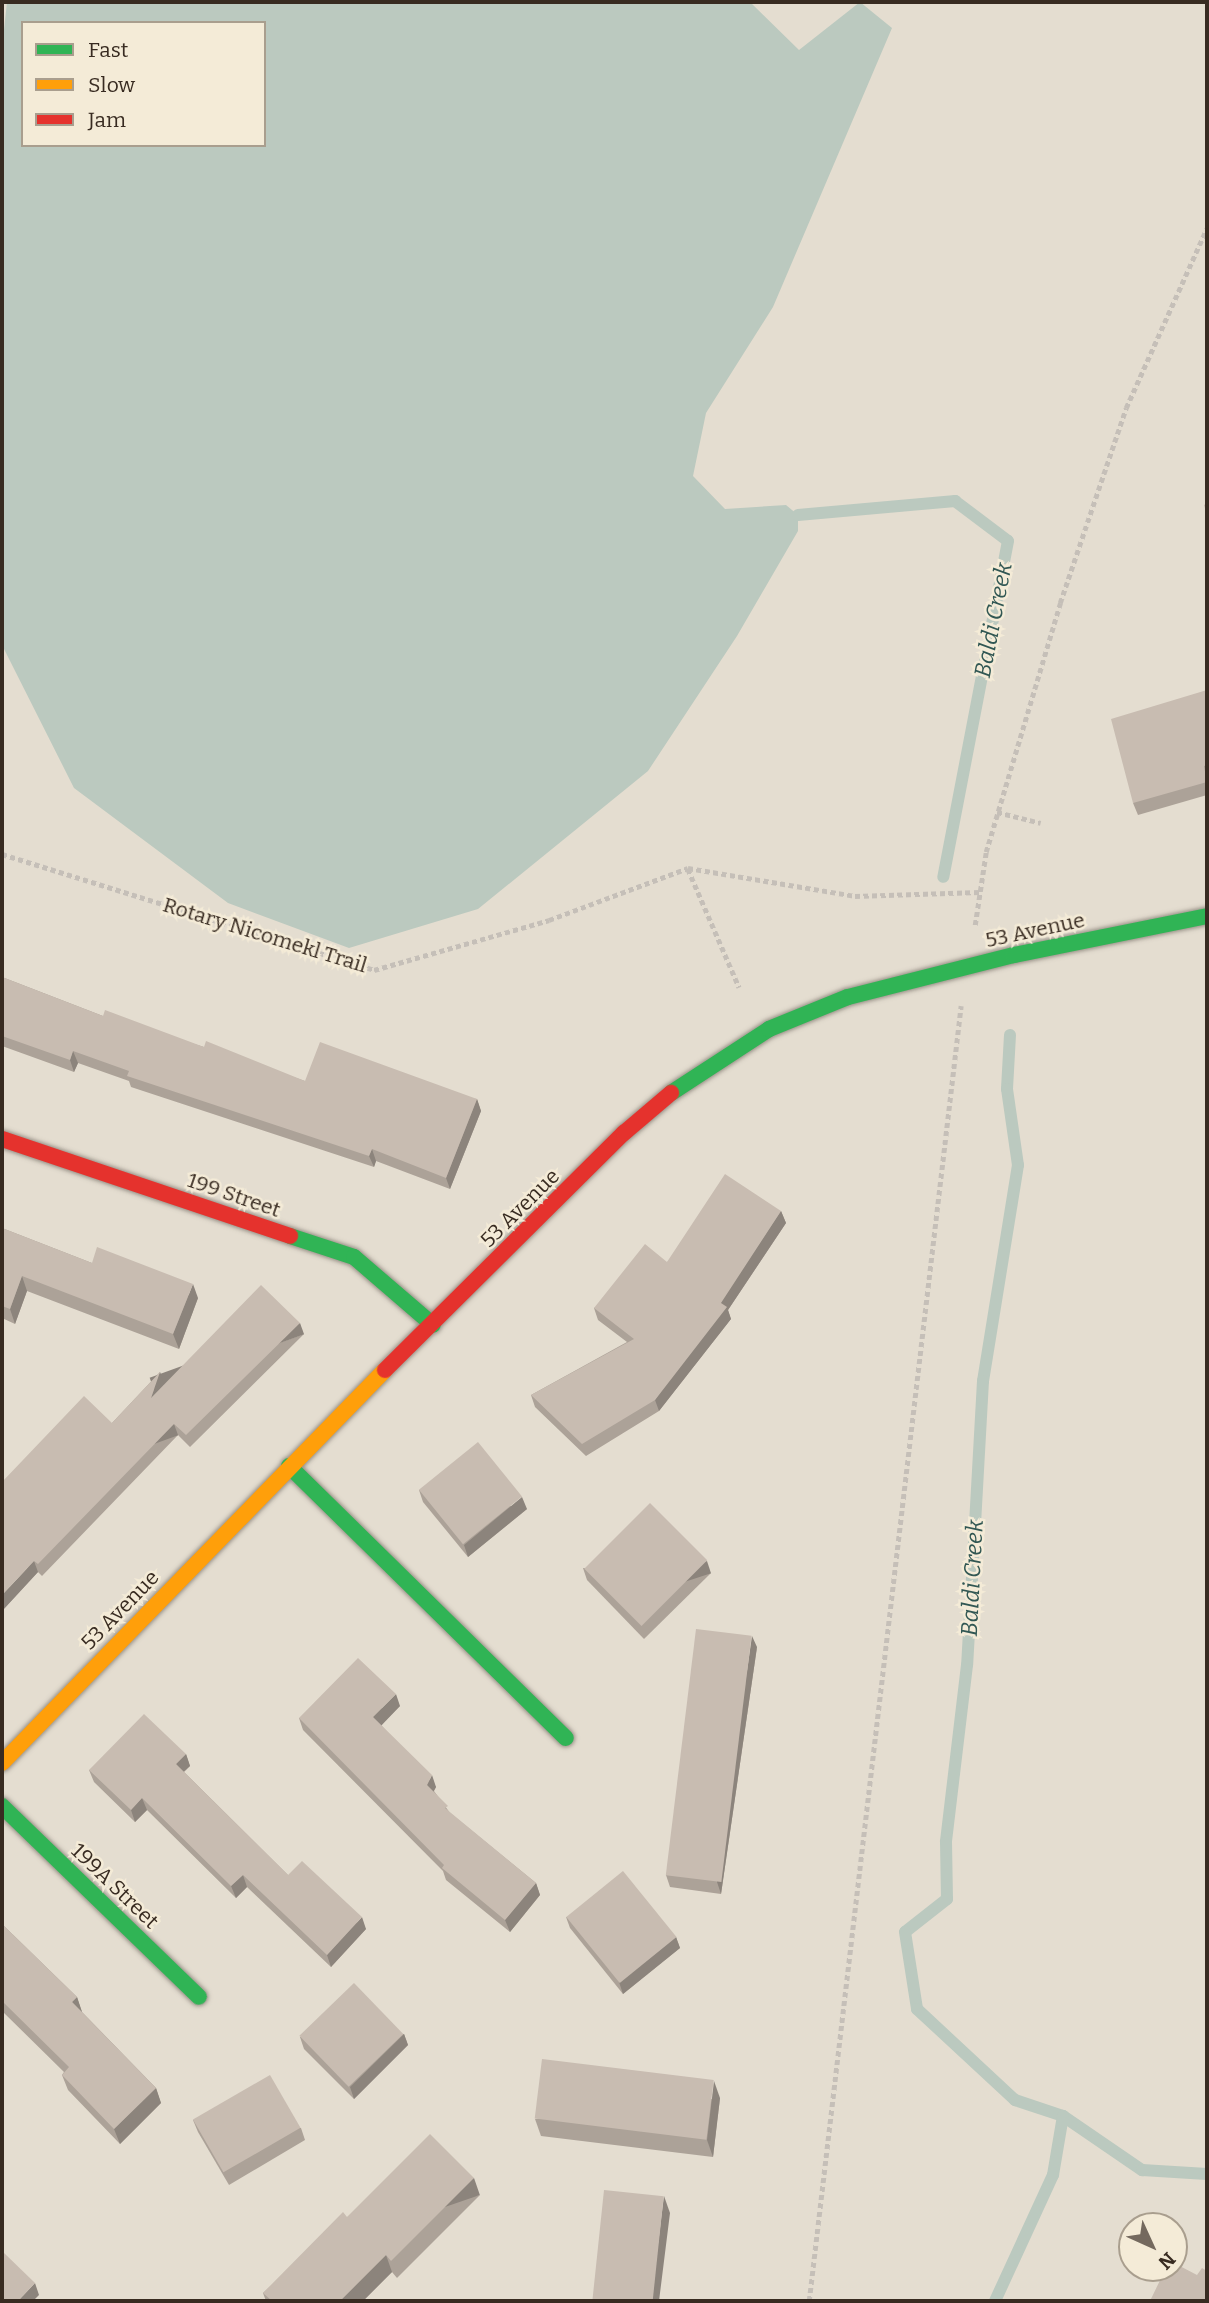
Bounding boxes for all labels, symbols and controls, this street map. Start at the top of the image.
legend [21,21,266,147]
text: Fast [88,37,128,63]
text: Slow [88,72,135,98]
text: Jam [88,107,126,133]
water label: Baldi Creek [968,560,1018,680]
street label: Rotary Nicomekl Trail [160,892,370,978]
street label: 53 Avenue [983,907,1087,953]
street label: 53 Avenue [475,1163,565,1253]
street label: 199 Street [184,1167,284,1223]
water label: Baldi Creek [955,1519,989,1637]
street label: 53 Avenue [76,1565,164,1655]
street label: 199A Street [66,1838,164,1934]
north arrow [1118,2212,1188,2282]
text: N [1153,2247,1180,2274]

